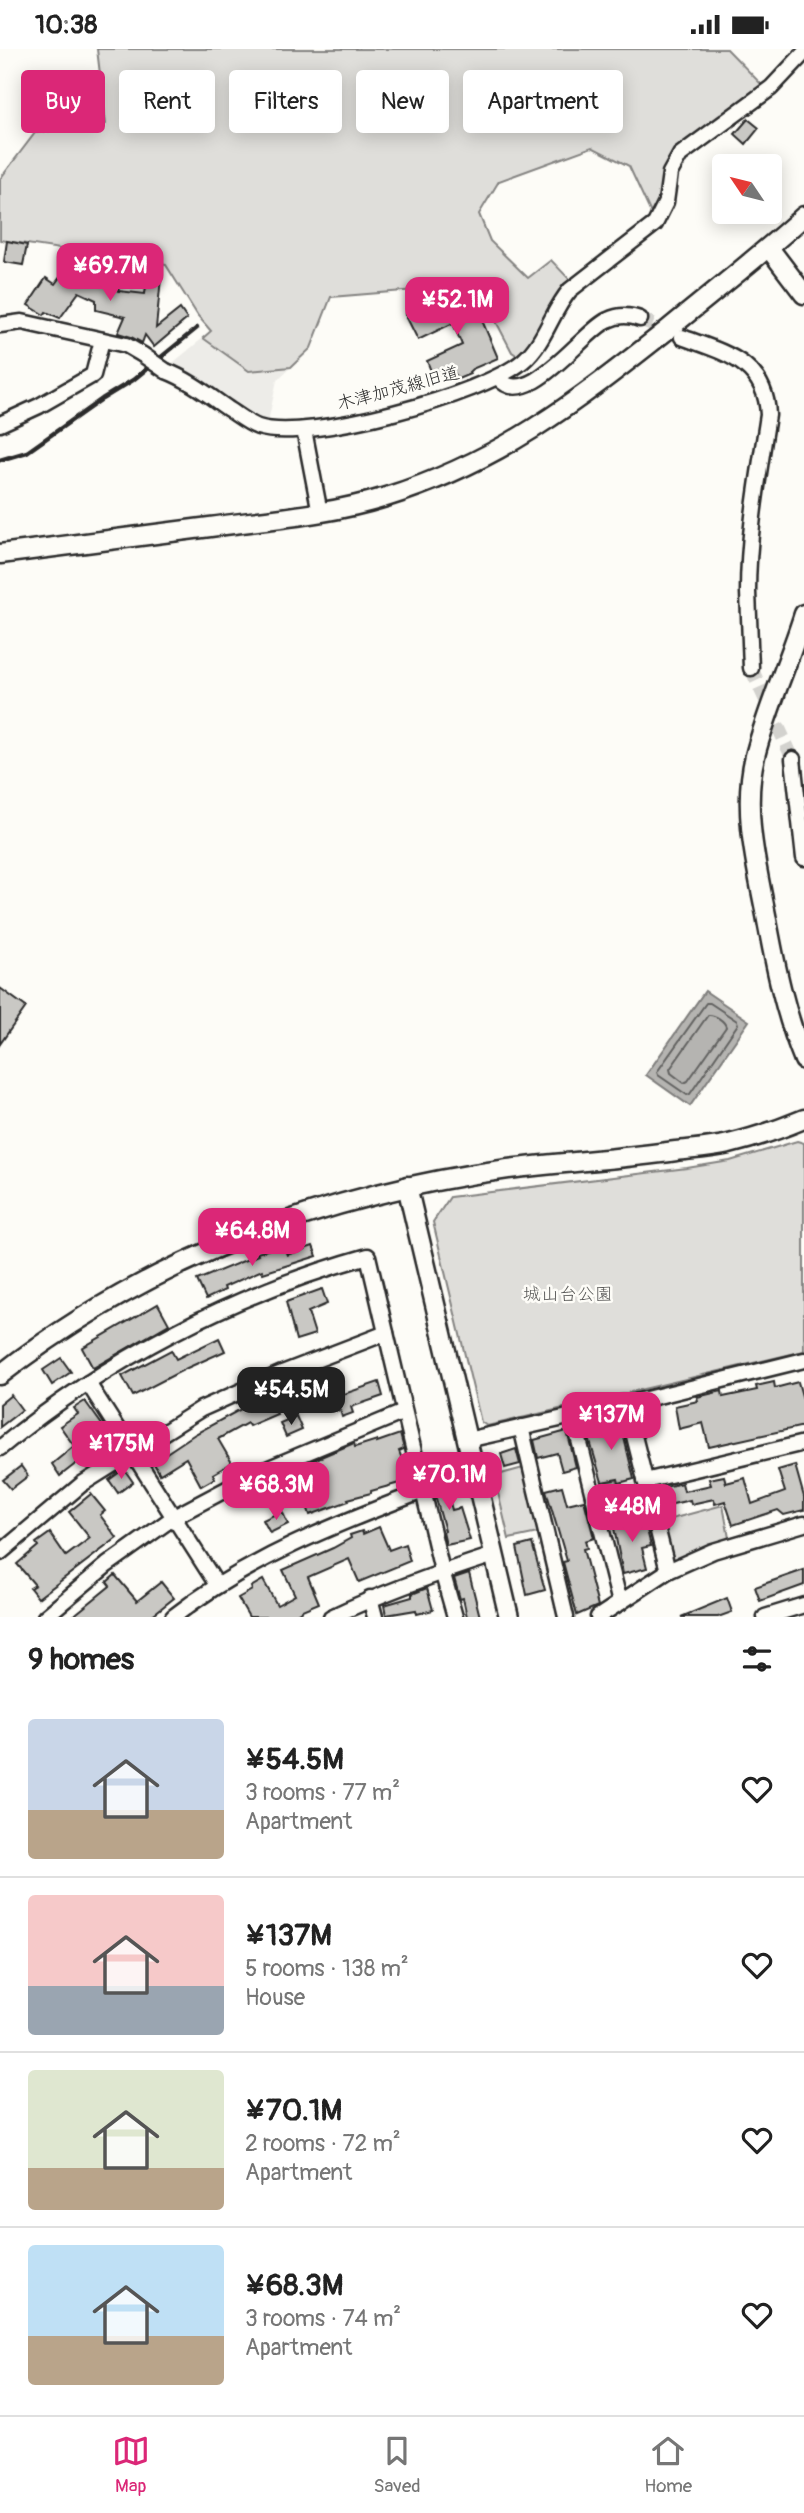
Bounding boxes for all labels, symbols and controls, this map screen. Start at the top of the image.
text: 10:38 [35,9,97,41]
chip: Buy [21,70,105,133]
chip: Rent [119,70,215,133]
chip: Filters [229,70,342,133]
chip: New [356,70,449,133]
chip: Apartment [463,70,623,133]
north arrow [712,154,782,224]
map controls [712,154,782,224]
pin: ¥69.7M [53,243,167,303]
text: ¥69.7M [73,251,147,280]
pin: ¥52.1M [400,278,514,337]
text: ¥52.1M [421,285,493,314]
street label: 木津加茂線旧道 [334,361,462,416]
pin: ¥64.8M [195,1209,309,1268]
text: ¥64.8M [214,1216,290,1245]
park label: 城山台公園 [523,1283,613,1306]
pin: ¥54.5M [234,1367,348,1427]
text: ¥54.5M [253,1375,329,1404]
pin: ¥137M [562,1393,660,1452]
text: ¥137M [578,1400,644,1429]
pin: ¥175M [72,1421,170,1481]
text: ¥175M [88,1429,154,1458]
pin: ¥70.1M [392,1453,506,1512]
text: ¥70.1M [412,1460,486,1489]
pin: ¥68.3M [219,1463,333,1522]
text: ¥68.3M [238,1470,314,1499]
pin: ¥48M [591,1485,673,1544]
text: ¥48M [603,1492,661,1521]
icon: filters [738,1640,776,1678]
text: 9 homes [28,1641,134,1678]
text: ¥54.5M [245,1741,344,1778]
icon: home [84,1747,168,1831]
icon: heart [738,1770,776,1808]
text: 3 rooms · 77 m² [245,1778,400,1807]
text: Apartment [245,1807,352,1836]
text: ¥137M [245,1917,332,1954]
icon: home [84,1923,168,2007]
icon: heart [738,1946,776,1984]
text: 5 rooms · 138 m² [245,1954,409,1983]
text: House [245,1983,305,2012]
text: ¥70.1M [245,2092,342,2129]
icon: home [84,2098,168,2182]
icon: heart [738,2121,776,2159]
text: 2 rooms · 72 m² [245,2129,401,2158]
text: Apartment [245,2158,352,2187]
text: ¥68.3M [245,2267,343,2304]
icon: home [84,2273,168,2357]
icon: heart [738,2296,776,2334]
text: 3 rooms · 74 m² [245,2304,401,2333]
text: Apartment [245,2333,352,2362]
tab: Map [112,2432,150,2498]
tab: Saved [373,2432,421,2498]
tab: Home [644,2432,692,2498]

